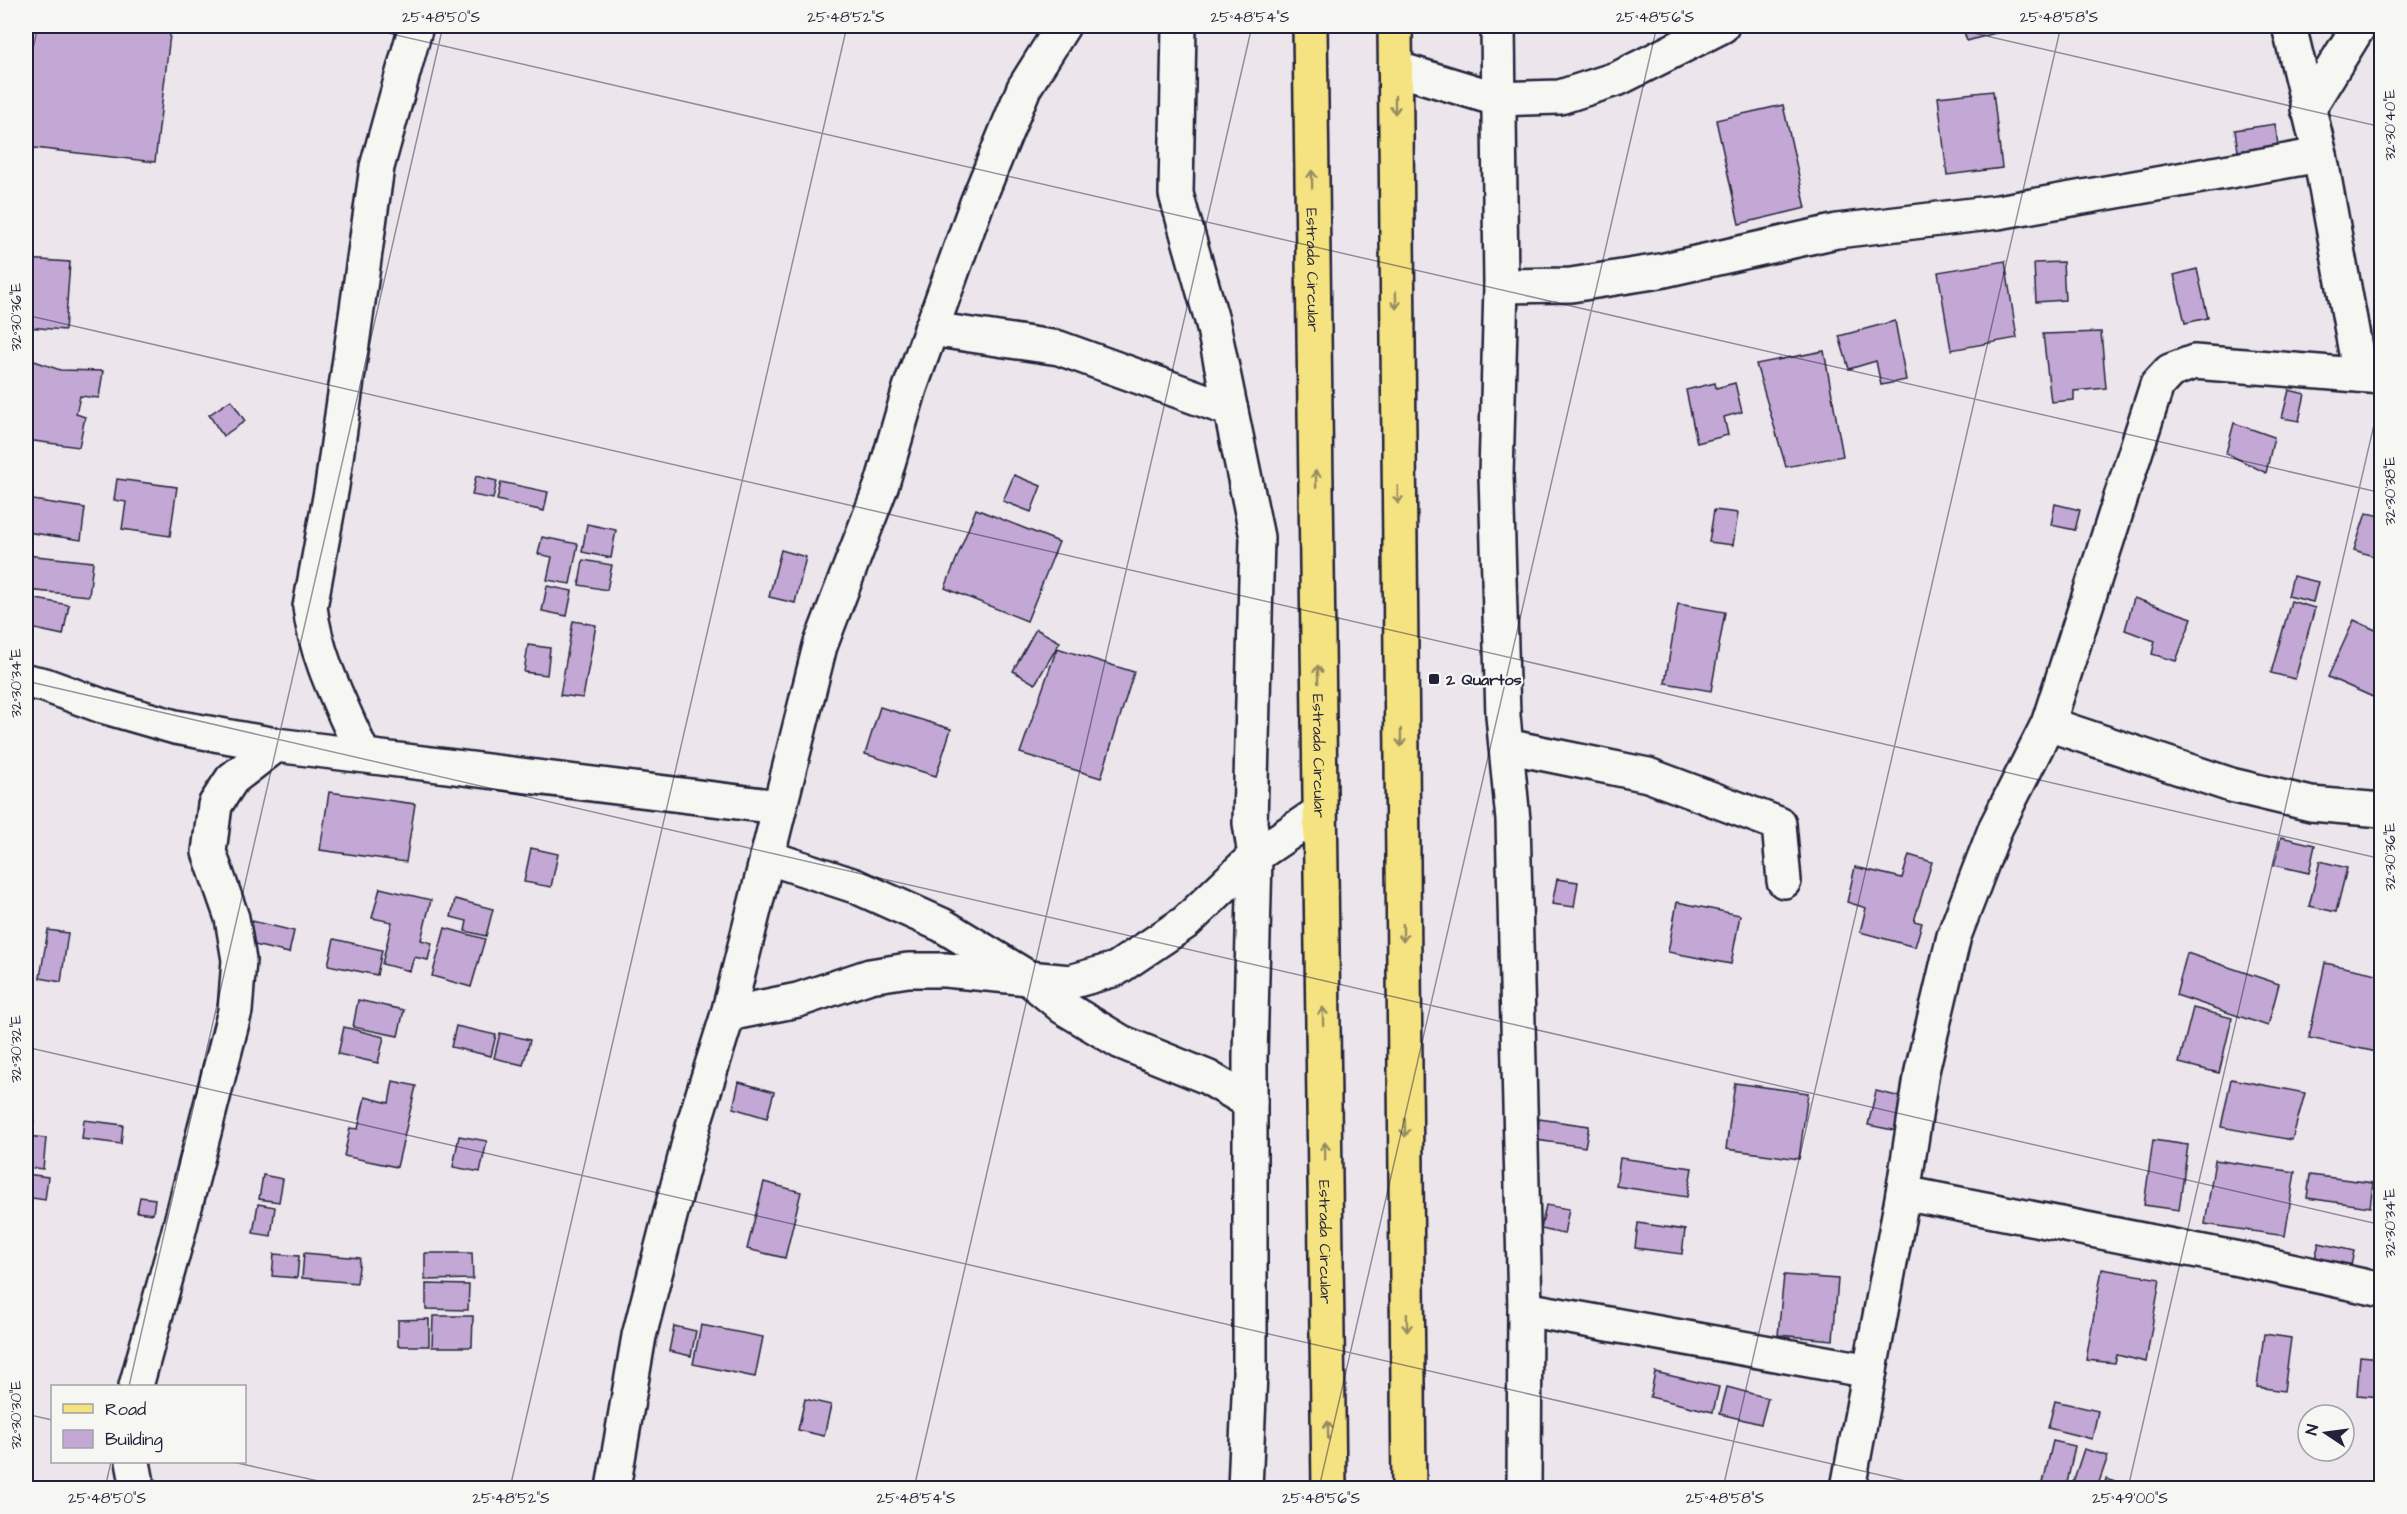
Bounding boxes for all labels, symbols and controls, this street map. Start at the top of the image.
text: 25°48'50"S [402,7,480,28]
text: 25°48'52"S [807,7,885,28]
text: 25°48'54"S [1211,7,1290,28]
text: 25°48'56"S [1616,7,1694,28]
text: 25°48'58"S [2020,7,2099,28]
text: 32°30'40"E [2380,89,2401,161]
one-way arrow [1389,94,1401,114]
one-way arrow [1306,170,1318,190]
street label: Estrada Circular [1300,208,1324,332]
text: 32°30'36"E [6,283,27,351]
one-way arrow [1390,289,1402,309]
text: 32°30'38"E [2380,456,2401,525]
one-way arrow [1310,470,1322,490]
one-way arrow [1392,484,1404,504]
text: 32°30'34"E [6,648,27,718]
one-way arrow [1313,665,1324,685]
place label: 2 Quartos [1445,669,1522,691]
marker: 2 Quartos [1427,672,1441,686]
street label: Estrada Circular [1307,694,1330,818]
one-way arrow [1395,728,1407,748]
text: 32°30'36"E [2380,823,2401,891]
one-way arrow [1397,923,1409,943]
one-way arrow [1317,1007,1329,1027]
text: 32°30'32"E [6,1015,27,1083]
one-way arrow [1399,1118,1411,1138]
one-way arrow [1319,1142,1330,1162]
street label: Estrada Circular [1313,1180,1337,1304]
text: 32°30'34"E [2380,1188,2401,1258]
one-way arrow [1401,1313,1413,1333]
text: 32°30'30"E [6,1381,27,1449]
legend [51,1385,246,1463]
text: Road [105,1397,146,1422]
north arrow [2296,1403,2356,1463]
one-way arrow [1322,1421,1334,1441]
text: N [2301,1422,2324,1437]
text: Building [105,1427,163,1453]
text: 25°48'50"S [68,1488,146,1509]
text: 25°48'52"S [472,1488,550,1509]
text: 25°48'54"S [877,1488,956,1509]
text: 25°48'56"S [1282,1488,1360,1509]
text: 25°48'58"S [1686,1488,1765,1509]
text: 25°49'00"S [2092,1488,2168,1509]

